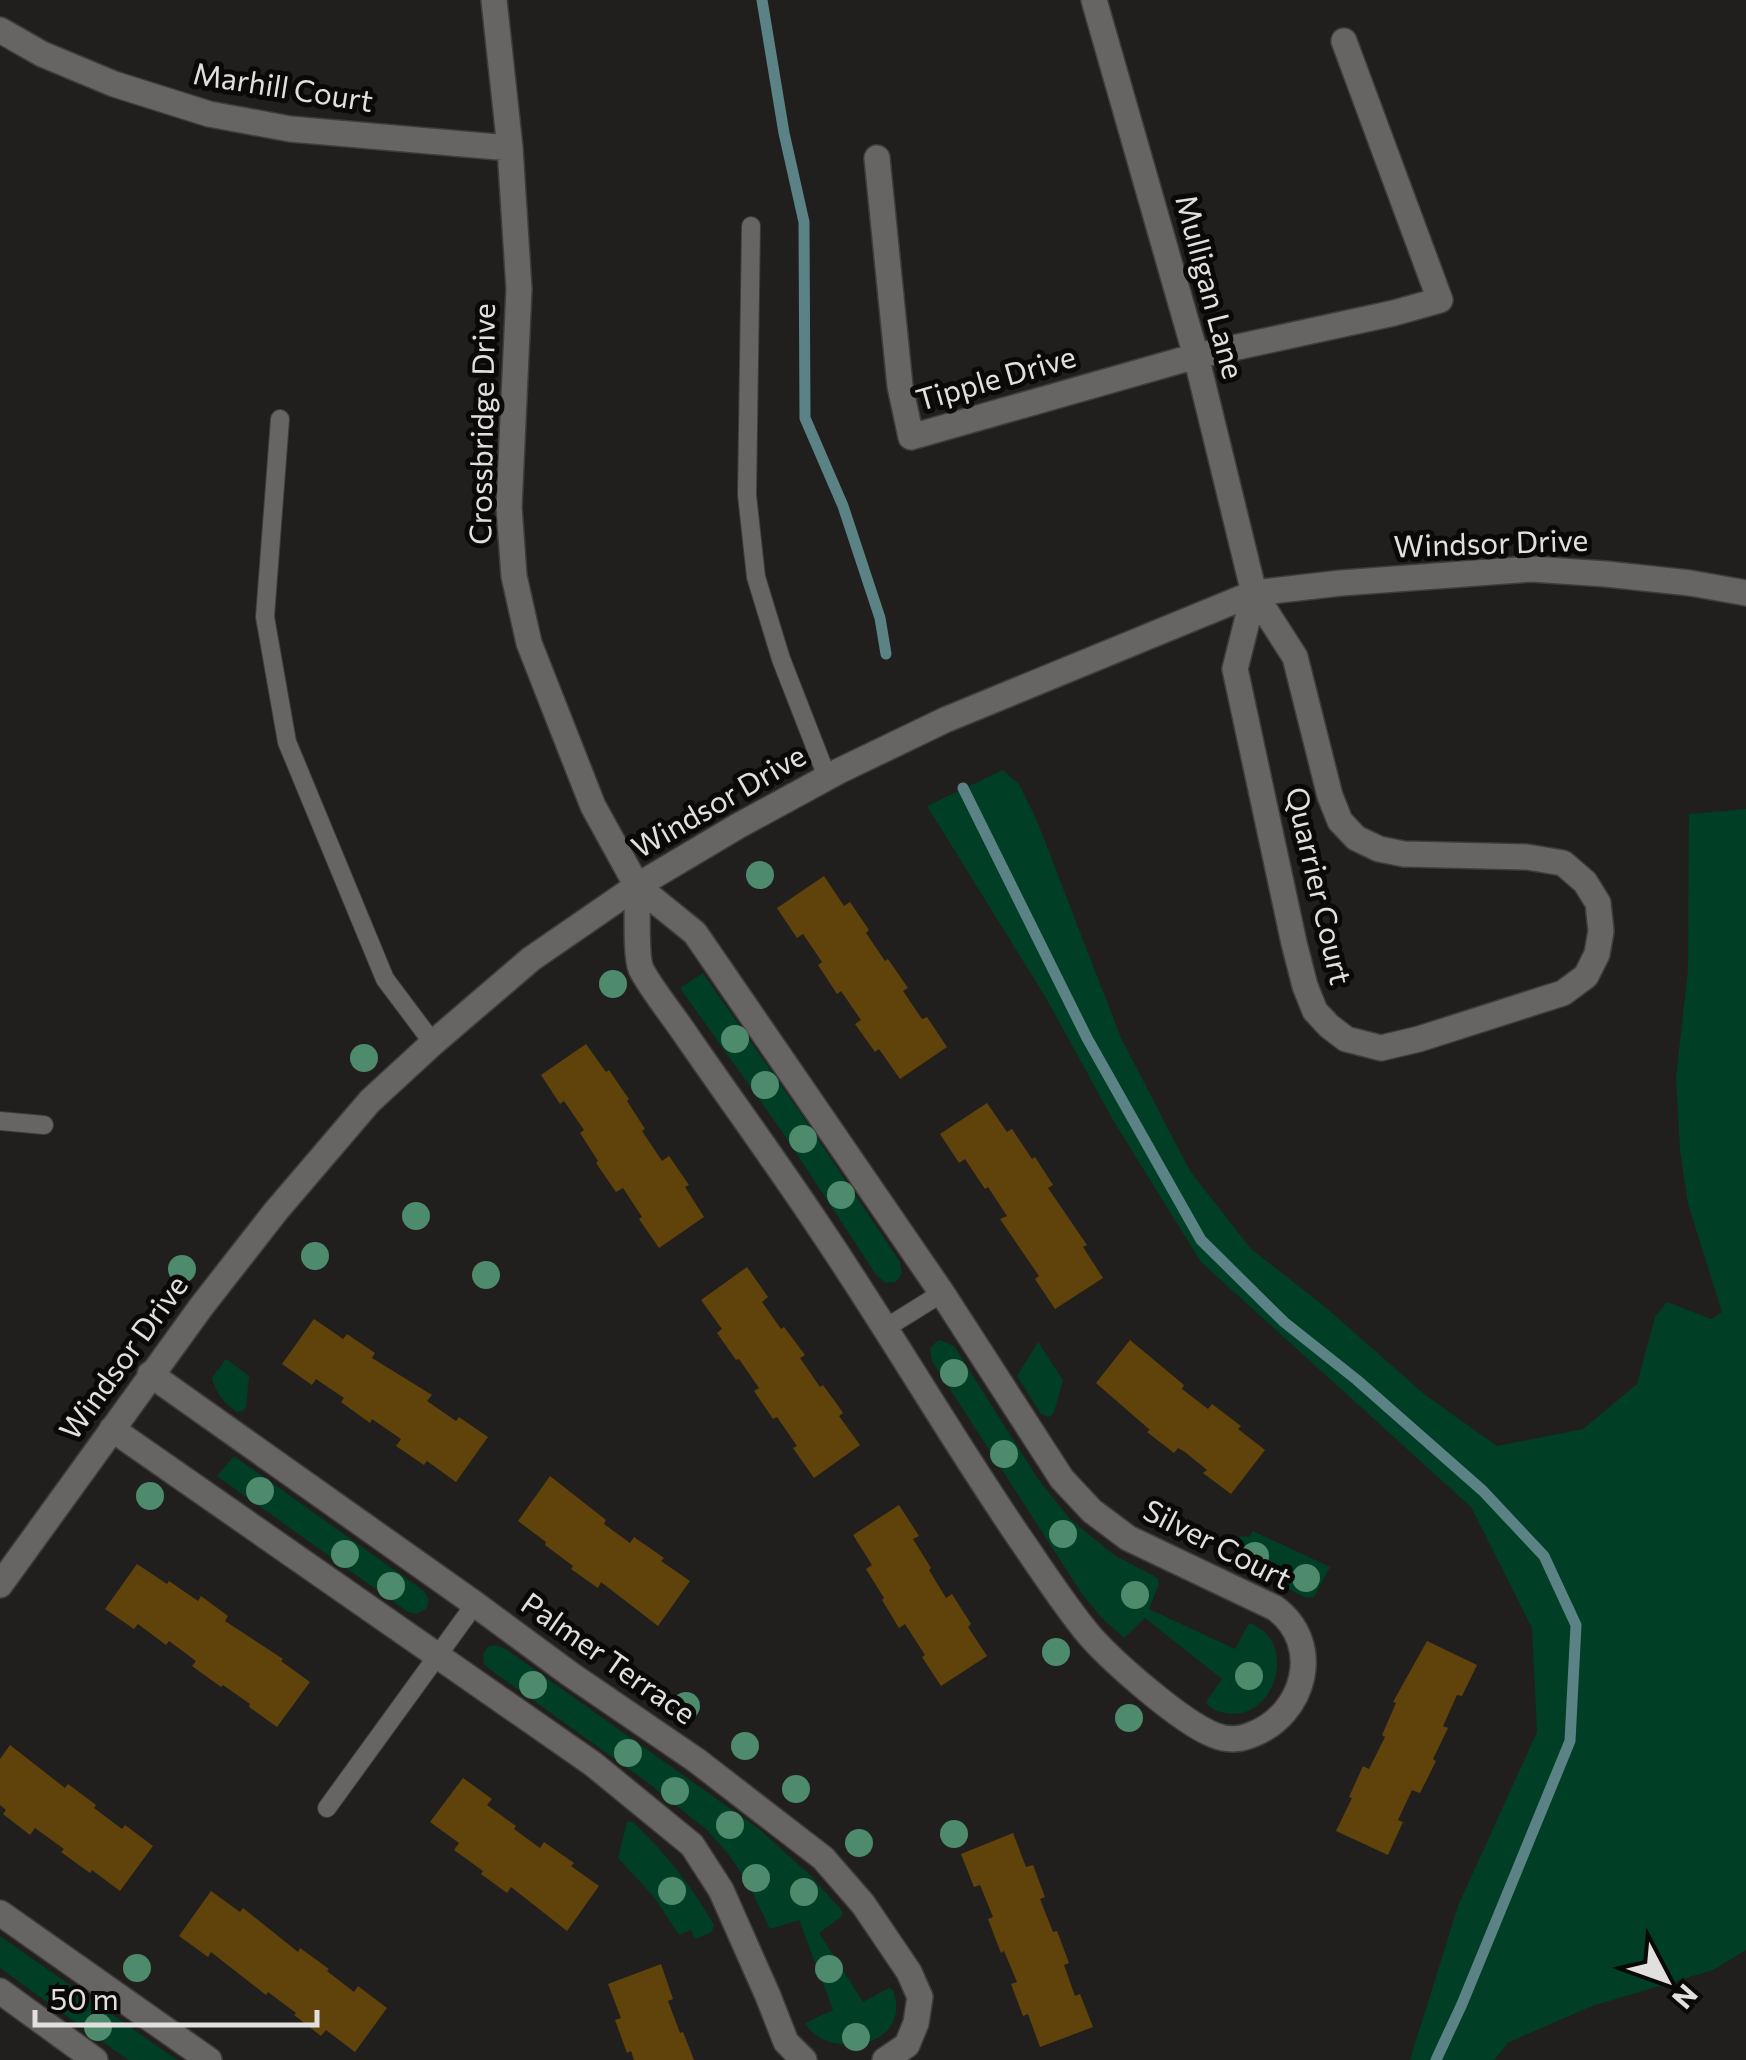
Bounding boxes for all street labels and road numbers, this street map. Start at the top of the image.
street label: Marhill Court [191,53,376,118]
street label: Mulligan Lane [1169,190,1254,382]
street label: Crossbridge Drive [460,303,501,545]
street label: Tipple Drive [911,336,1079,417]
street label: Windsor Drive [1393,520,1589,563]
street label: Windsor Drive [624,735,811,865]
street label: Quarrier Court [1280,783,1361,988]
street label: Windsor Drive [50,1267,194,1446]
street label: Silver Court [1138,1490,1298,1596]
street label: Palmer Terrace [515,1583,704,1731]

